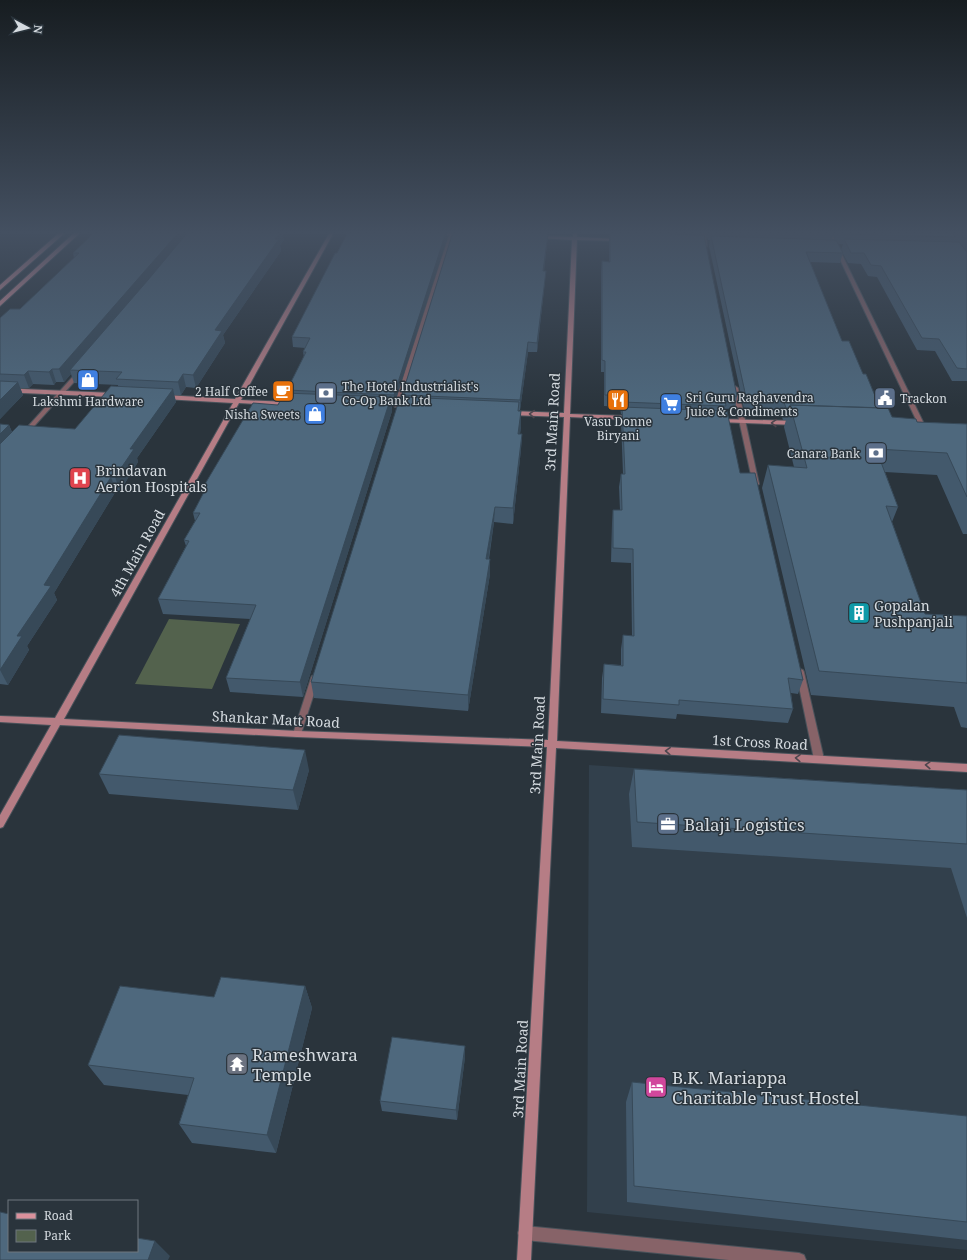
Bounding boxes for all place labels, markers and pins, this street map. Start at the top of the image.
shop icon: Lakshmi Hardware [75,367,101,393]
cafe icon: 2 Half Coffee [270,378,296,404]
place label: The Hotel Industrialist's Co-Op Bank Ltd [342,378,479,409]
bank icon: The Hotel Industrialist's Co-Op Bank Ltd [313,380,339,406]
place label: 2 Half Coffee [195,383,268,400]
public building icon: Trackon [872,385,898,411]
restaurant icon: Vasu Donne Biryani [605,387,631,413]
place label: Sri Guru Raghavendra Juice & Condiments [685,389,814,420]
place label: Trackon [900,390,947,407]
supermarket icon: Sri Guru Raghavendra Juice & Condiments [658,391,684,417]
place label: Lakshmi Hardware [32,393,144,410]
shop icon: Nisha Sweets [302,401,328,427]
place label: Nisha Sweets [225,406,300,423]
place label: Vasu Donne Biryani [584,413,652,444]
bank icon: Canara Bank [863,440,889,466]
place label: Canara Bank [787,445,861,462]
place label: Brindavan Aerion Hospitals [96,461,207,496]
hospital icon: Brindavan Aerion Hospitals [67,465,93,491]
place label: Gopalan Pushpanjali [874,596,953,631]
building icon: Gopalan Pushpanjali [846,600,872,626]
office icon: Balaji Logistics [655,811,681,837]
place label: Balaji Logistics [684,813,805,836]
place label: Rameshwara Temple [252,1043,358,1086]
temple icon: Rameshwara Temple [224,1051,250,1077]
place label: B.K. Mariappa Charitable Trust Hostel [672,1066,860,1109]
hotel icon: B.K. Mariappa Charitable Trust Hostel [643,1074,669,1100]

